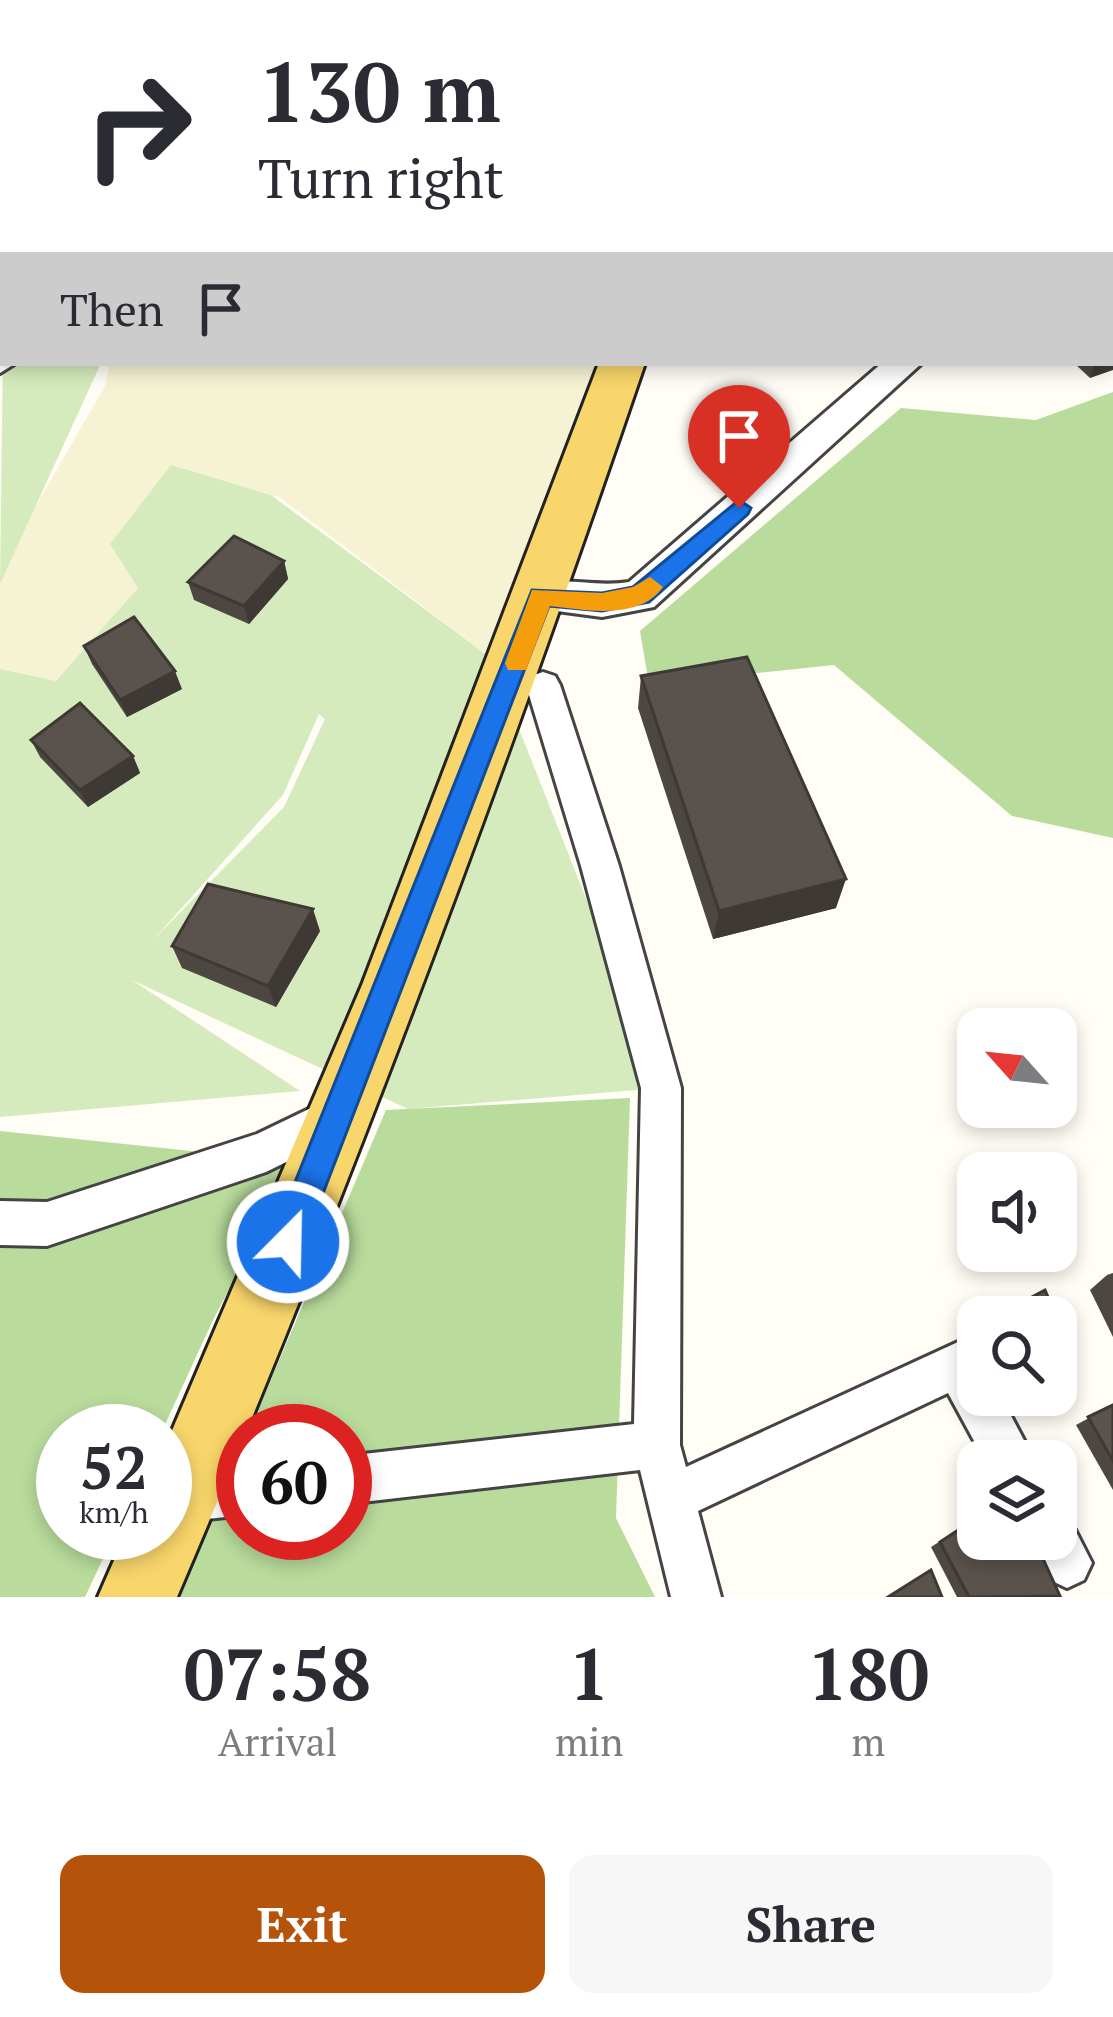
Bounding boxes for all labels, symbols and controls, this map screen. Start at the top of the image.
text: 130 m [258,35,501,146]
icon: right [60,48,216,204]
text: Turn right [258,142,504,213]
icon: arrive [188,276,254,342]
text: Then [60,279,164,339]
pin [688,385,790,508]
icon: arrive [706,403,772,469]
north arrow [957,1008,1077,1128]
map controls [957,1008,1077,1560]
button: sound [957,1152,1077,1272]
position arrow [225,1179,351,1305]
button: search [957,1296,1077,1416]
speed limit sign: 60 [216,1404,372,1560]
text: 52 [80,1427,148,1506]
button: layers [957,1440,1077,1560]
text: km/h [79,1492,149,1532]
text: 07:58 [184,1625,371,1721]
text: 1 [569,1625,610,1721]
text: 180 [807,1625,929,1721]
text: Arrival [218,1715,337,1767]
text: min [555,1715,623,1767]
text: m [851,1715,885,1767]
button: Exit [60,1855,545,1993]
button: Share [569,1855,1053,1993]

